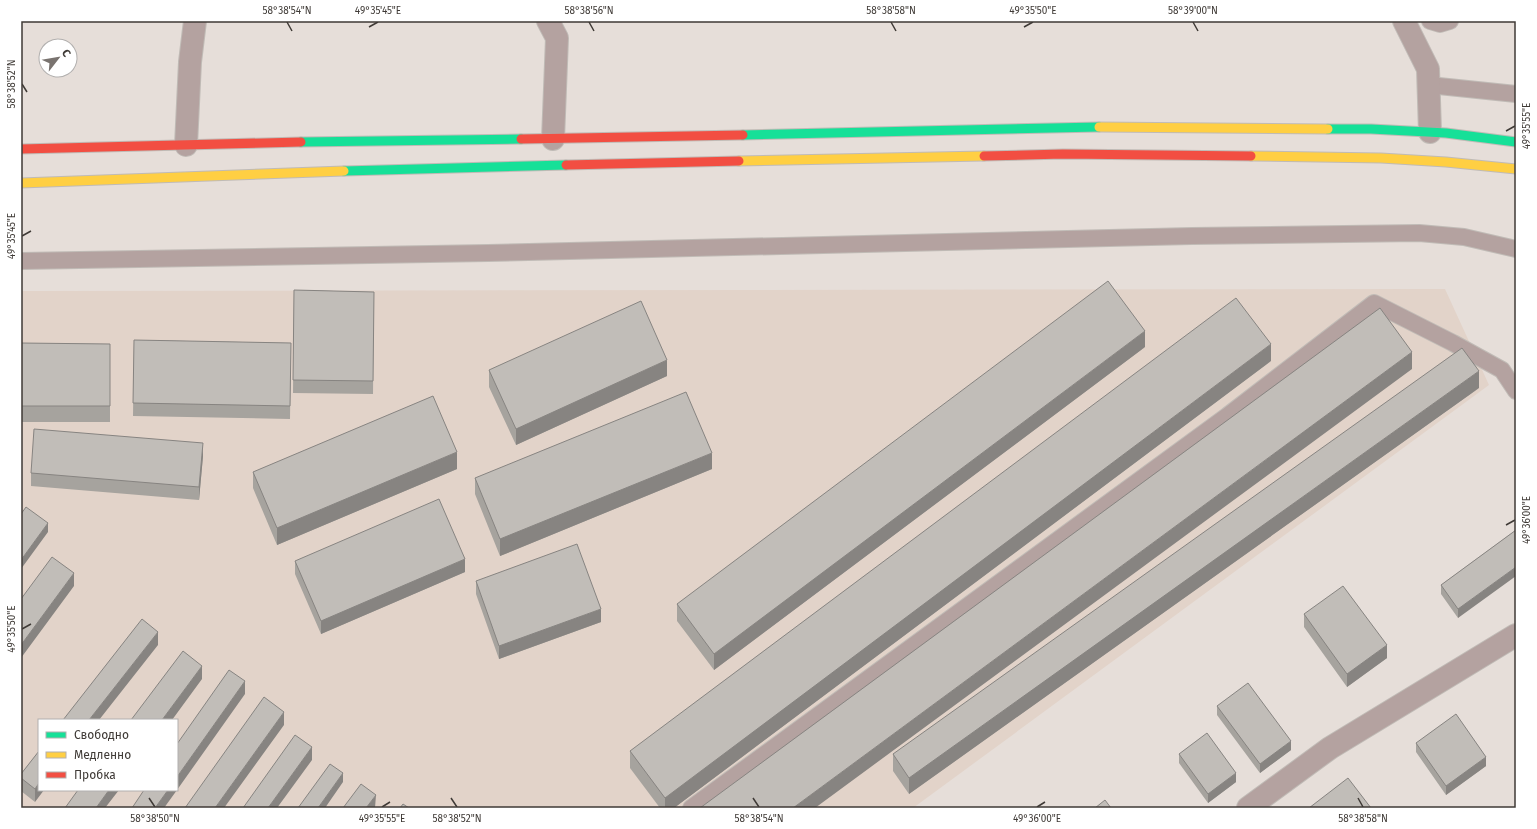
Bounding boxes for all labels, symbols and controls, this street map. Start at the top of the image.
text: 58°38'54"N [263,5,311,17]
text: 49°35'45"E [355,5,401,17]
text: 58°38'56"N [564,5,614,17]
text: 58°38'58"N [866,5,916,17]
text: 49°35'50"E [1009,5,1057,17]
text: 58°39'00"N [1168,5,1218,17]
north arrow [38,38,78,78]
text: С [59,47,74,60]
text: 58°38'52"N [6,60,18,108]
text: 49°35'55"E [1521,103,1533,149]
text: 49°35'45"E [6,213,18,259]
text: 49°36'00"E [1521,496,1533,544]
text: 49°35'50"E [6,605,18,653]
legend [38,719,178,791]
text: Свободно [74,728,129,742]
text: Медленно [74,748,131,762]
text: Пробка [74,768,116,782]
text: 58°38'50"N [130,813,180,825]
text: 49°35'55"E [359,813,405,825]
text: 58°38'52"N [433,813,481,825]
text: 58°38'54"N [735,813,783,825]
text: 49°36'00"E [1013,813,1061,825]
text: 58°38'58"N [1338,813,1388,825]

